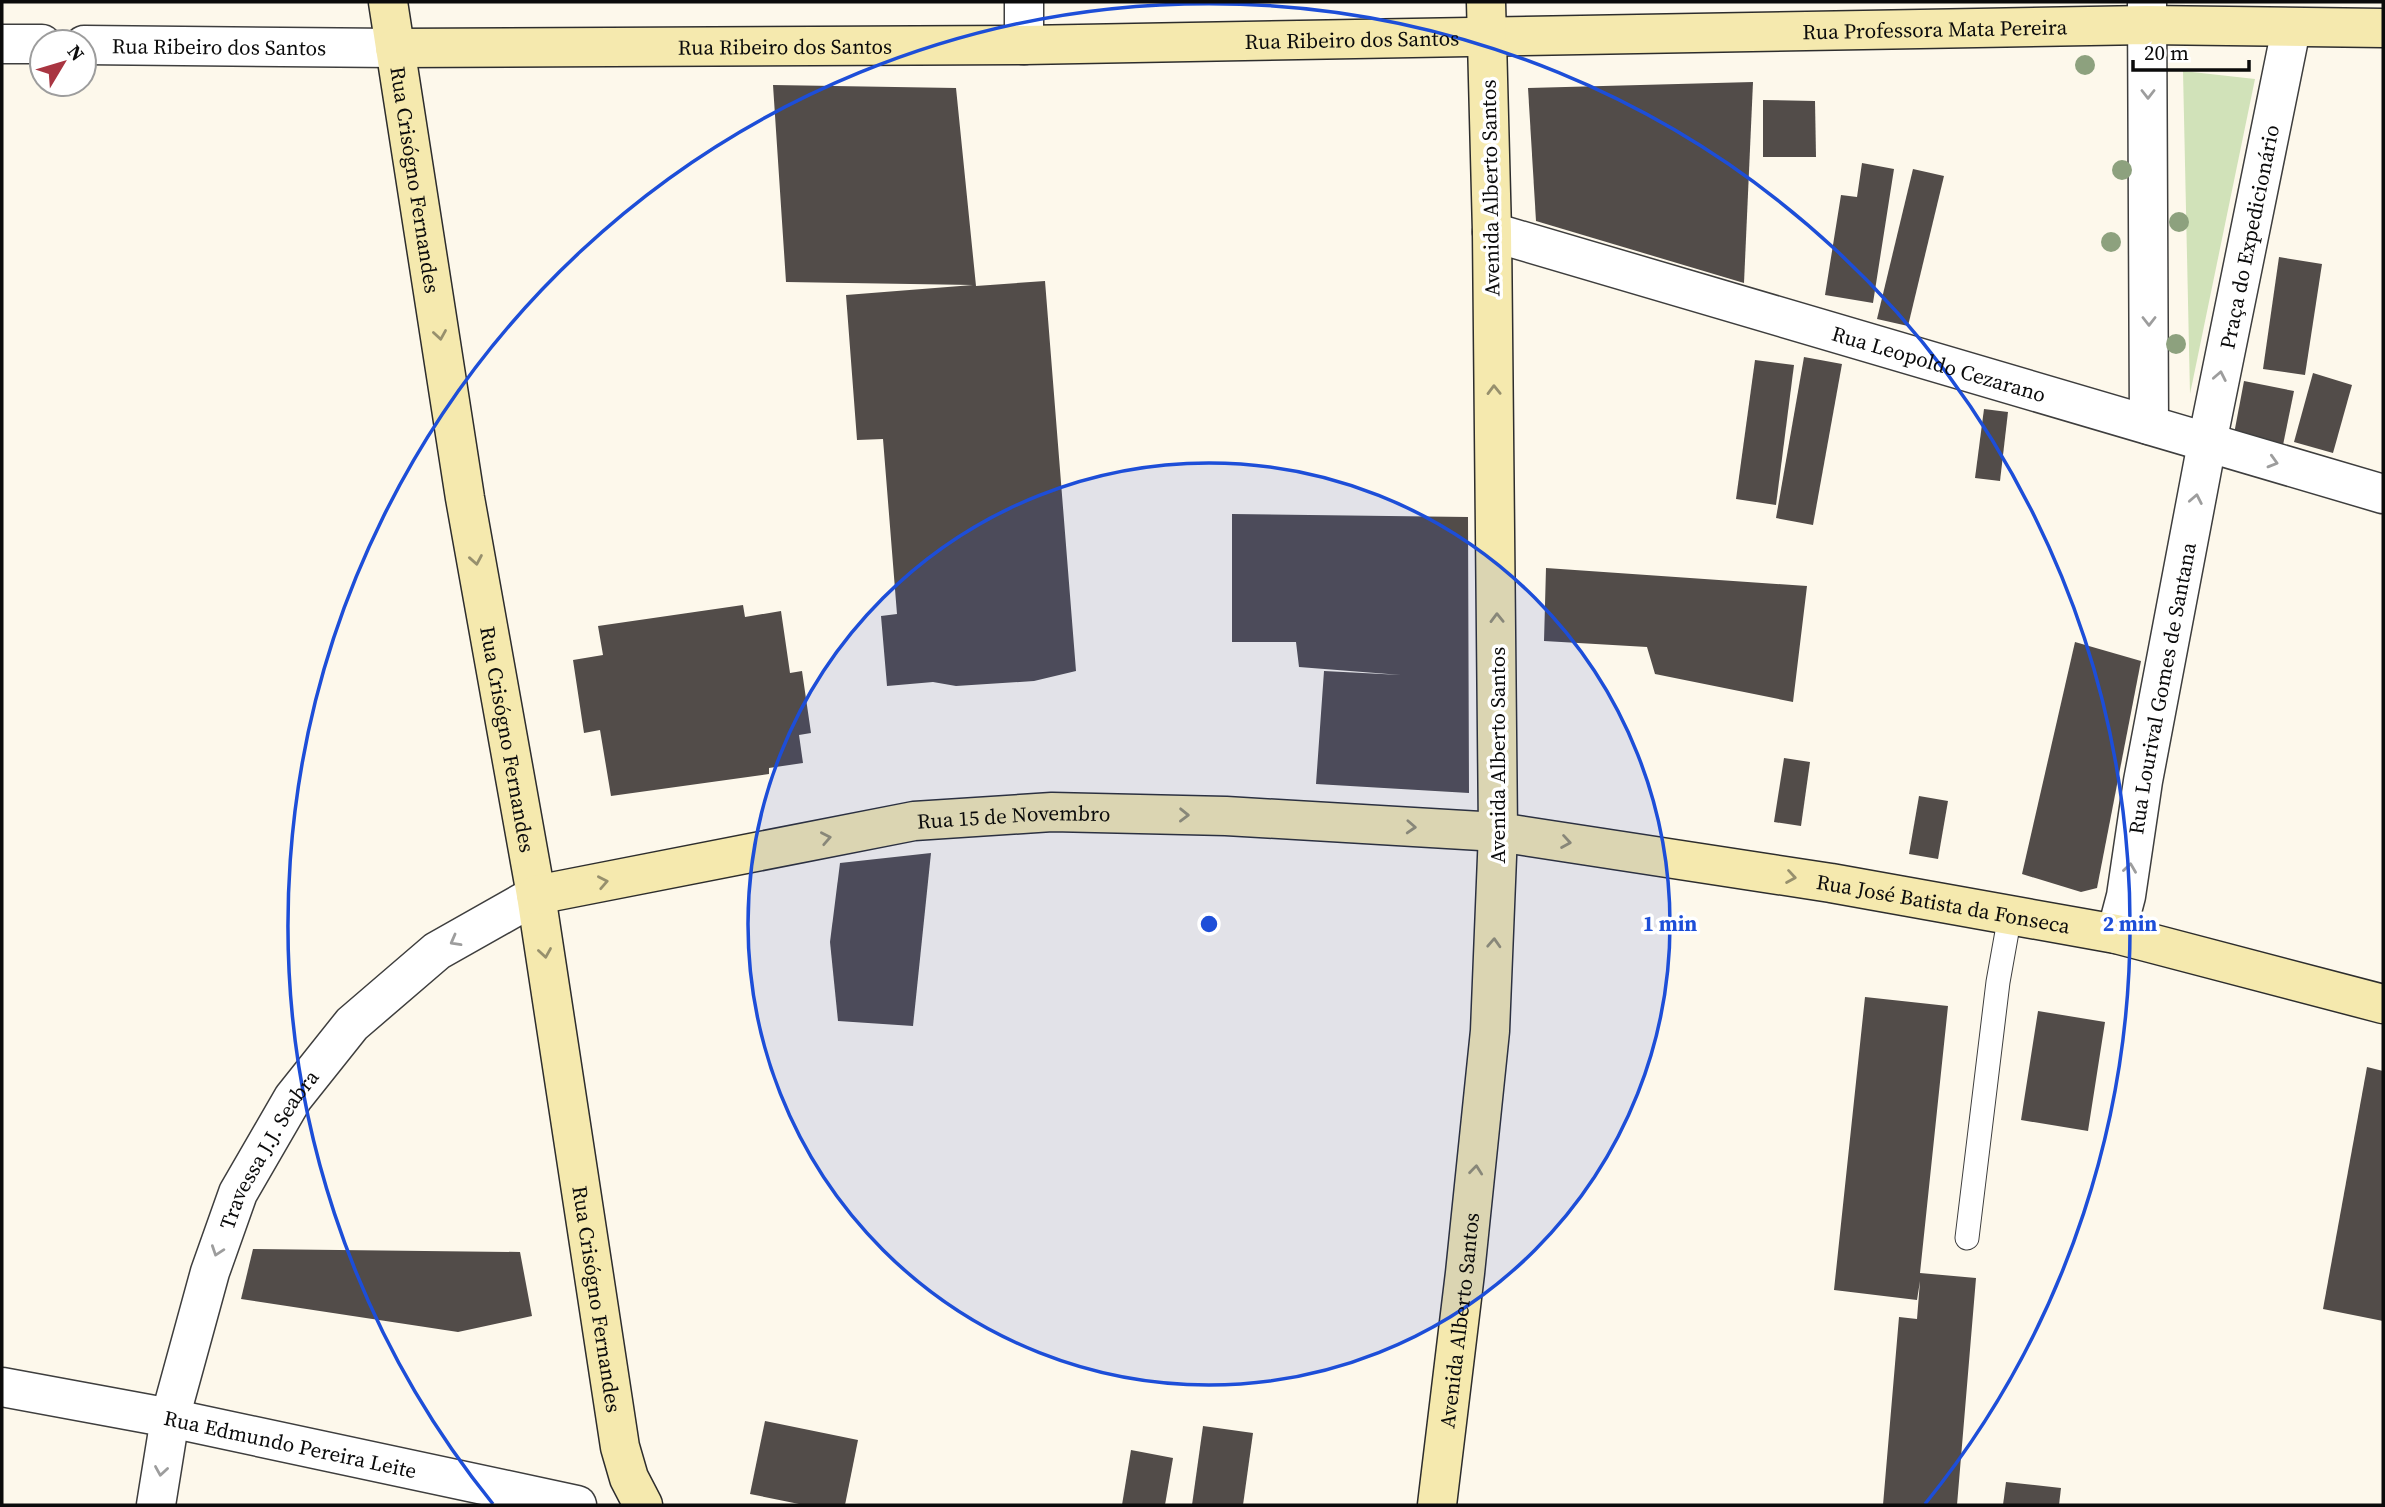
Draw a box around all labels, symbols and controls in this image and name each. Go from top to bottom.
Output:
street label: Rua Professora Mata Pereira [1802,12,2068,46]
street label: Rua Ribeiro dos Santos [1244,23,1459,56]
north arrow [28,28,98,98]
scale bar [2133,28,2248,72]
street label: Rua Ribeiro dos Santos [112,31,326,62]
street label: Rua Ribeiro dos Santos [678,31,892,61]
text: 20 m [2144,38,2189,67]
text: N [62,39,91,66]
street label: Rua Crisógno Fernandes [384,64,448,295]
street label: Avenida Alberto Santos [1474,79,1506,297]
one-way arrow [2140,89,2156,99]
street label: Praça do Expedicionário [2212,122,2286,351]
one-way arrow [2141,316,2157,327]
street label: Rua Leopoldo Cezarano [1829,318,2050,409]
one-way arrow [432,330,447,341]
one-way arrow [2212,370,2227,382]
one-way arrow [1486,384,1502,395]
one-way arrow [2266,454,2278,468]
one-way arrow [2188,493,2203,505]
street label: Rua Lourival Gomes de Santana [2121,540,2202,836]
one-way arrow [468,554,483,566]
one-way arrow [1489,612,1505,622]
street label: Rua Crisógno Fernandes [474,624,543,855]
street label: Avenida Alberto Santos [1483,647,1512,863]
street label: Rua 15 de Novembro [916,797,1111,835]
one-way arrow [1179,807,1190,822]
one-way arrow [1406,819,1417,834]
one-way arrow [820,831,832,846]
one-way arrow [1560,834,1572,849]
one-way arrow [2123,862,2138,873]
street label: Rua José Batista da Fonseca [1814,866,2073,940]
one-way arrow [1785,869,1797,884]
one-way arrow [597,875,609,890]
text: 1 min [1643,909,1697,938]
text: 2 min [2103,909,2157,938]
centre of rings [1197,912,1221,936]
one-way arrow [450,933,462,946]
one-way arrow [1486,937,1501,948]
one-way arrow [537,947,552,959]
street label: Travessa J.J. Seabra [212,1063,325,1233]
one-way arrow [1468,1164,1483,1176]
street label: Rua Crisógno Fernandes [566,1184,629,1415]
street label: Avenida Alberto Santos [1432,1211,1486,1430]
one-way arrow [211,1244,225,1256]
street label: Rua Edmundo Pereira Leite [161,1403,420,1485]
one-way arrow [154,1465,169,1477]

